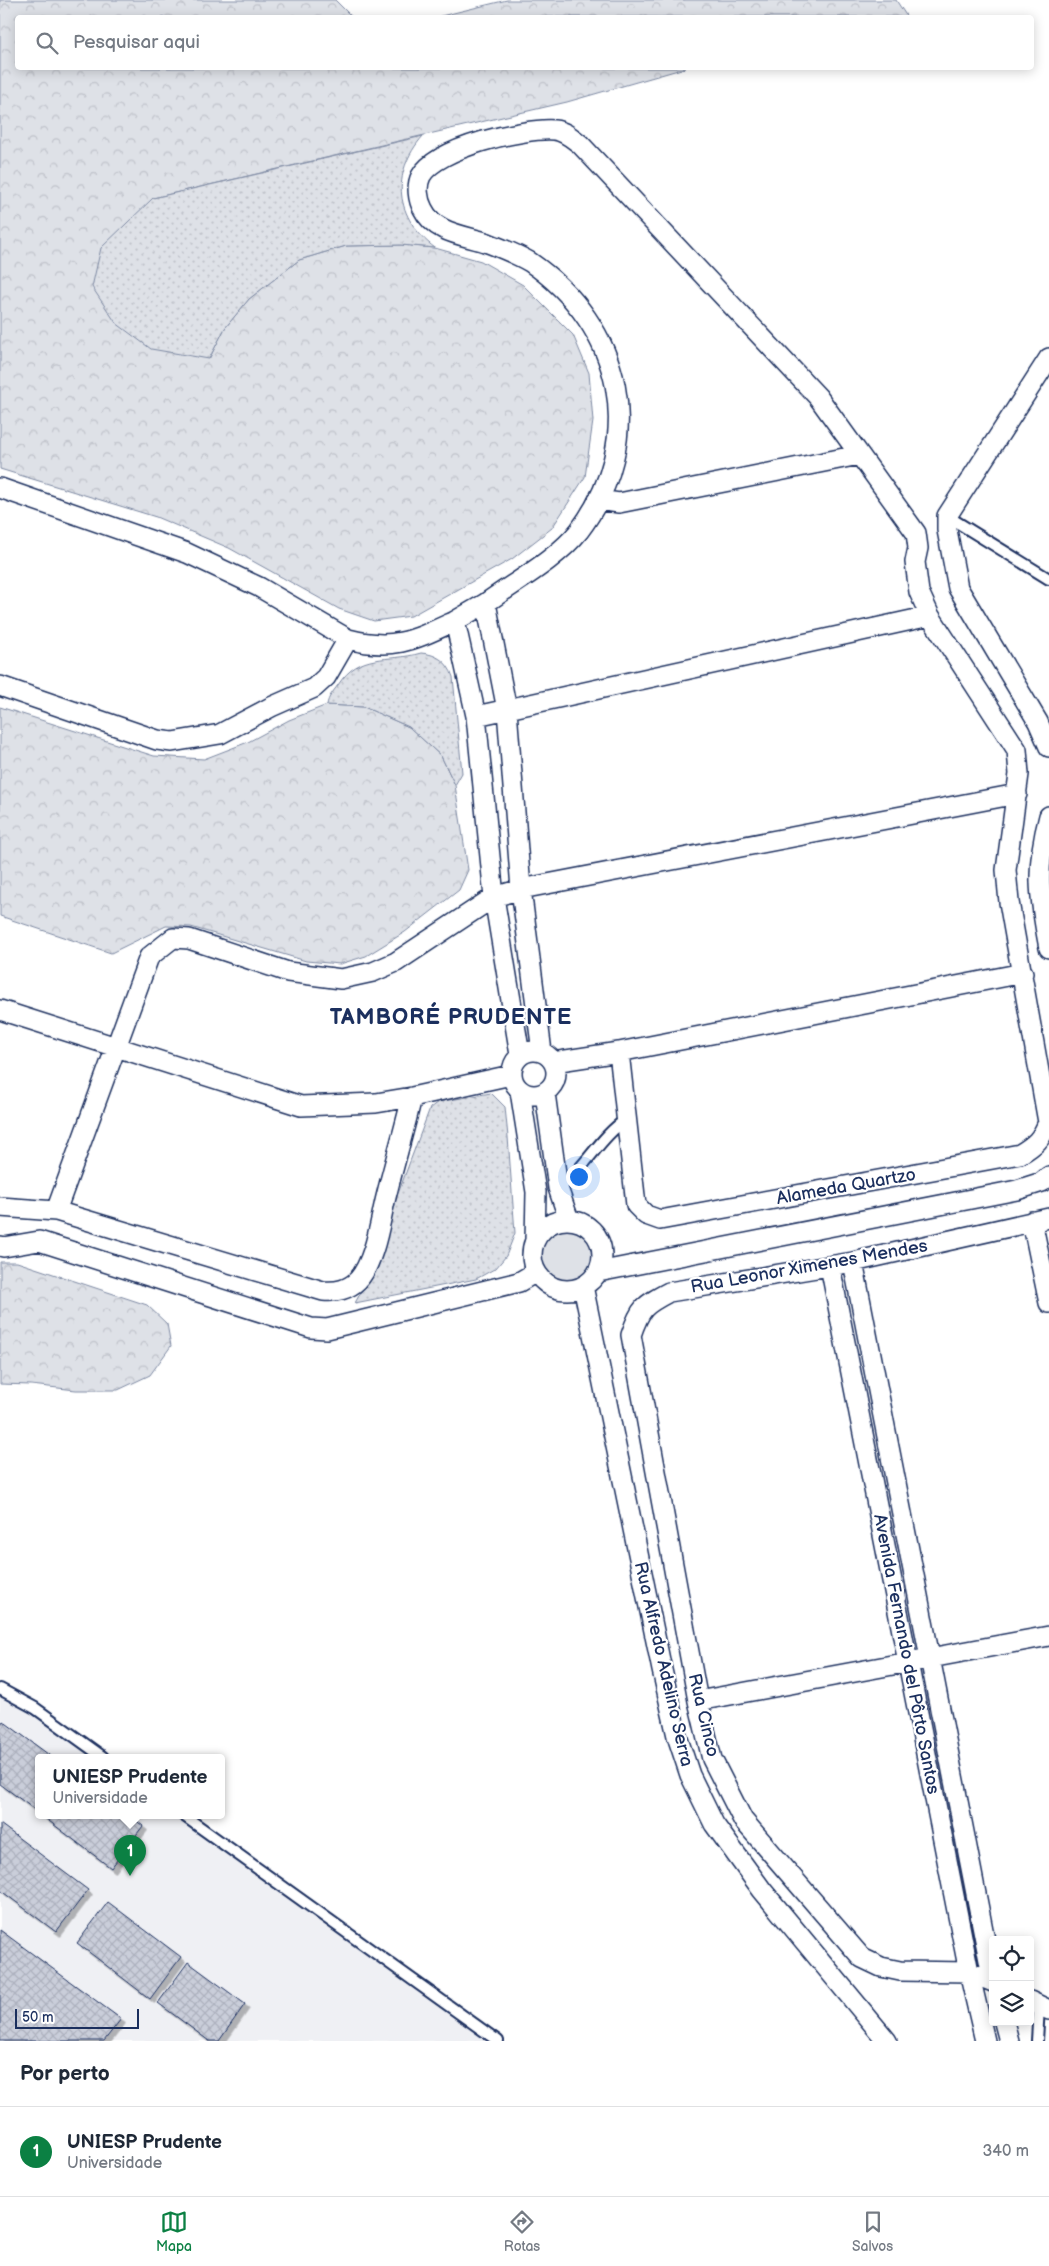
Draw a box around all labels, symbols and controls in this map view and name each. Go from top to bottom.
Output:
search box [15,15,1034,70]
icon: search [33,29,61,57]
text: Pesquisar aqui [73,31,200,54]
district label: TAMBORÉ PRUDENTE [330,1002,572,1031]
your location [566,1164,592,1190]
street label: Alameda Quartzo [775,1164,917,1209]
street label: Rua Leonor Ximenes Mendes [689,1235,929,1298]
street label: Avenida Fernando del Pôrto Santos [869,1512,944,1796]
street label: Rua Alfredo Adelino Serra [630,1560,697,1769]
street label: Rua Cinco [684,1671,723,1759]
popup [35,1754,225,1819]
text: UNIESP Prudente [53,1766,207,1789]
text: Universidade [53,1789,148,1808]
pin: 1 [114,1835,146,1876]
map controls [989,1936,1034,2026]
button: locate [989,1936,1034,1981]
button: layers [989,1981,1034,2026]
scale bar [15,2006,139,2029]
text: 50 m [22,2009,54,2026]
text: Por perto [20,2061,110,2086]
text: UNIESP Prudente [67,2131,222,2154]
text: 1 [33,2142,39,2161]
text: 340 m [982,2142,1029,2161]
text: Universidade [67,2154,162,2173]
tab: Mapa [156,2208,192,2255]
tab: Rotas [504,2208,540,2255]
tab: Salvos [852,2208,893,2255]

